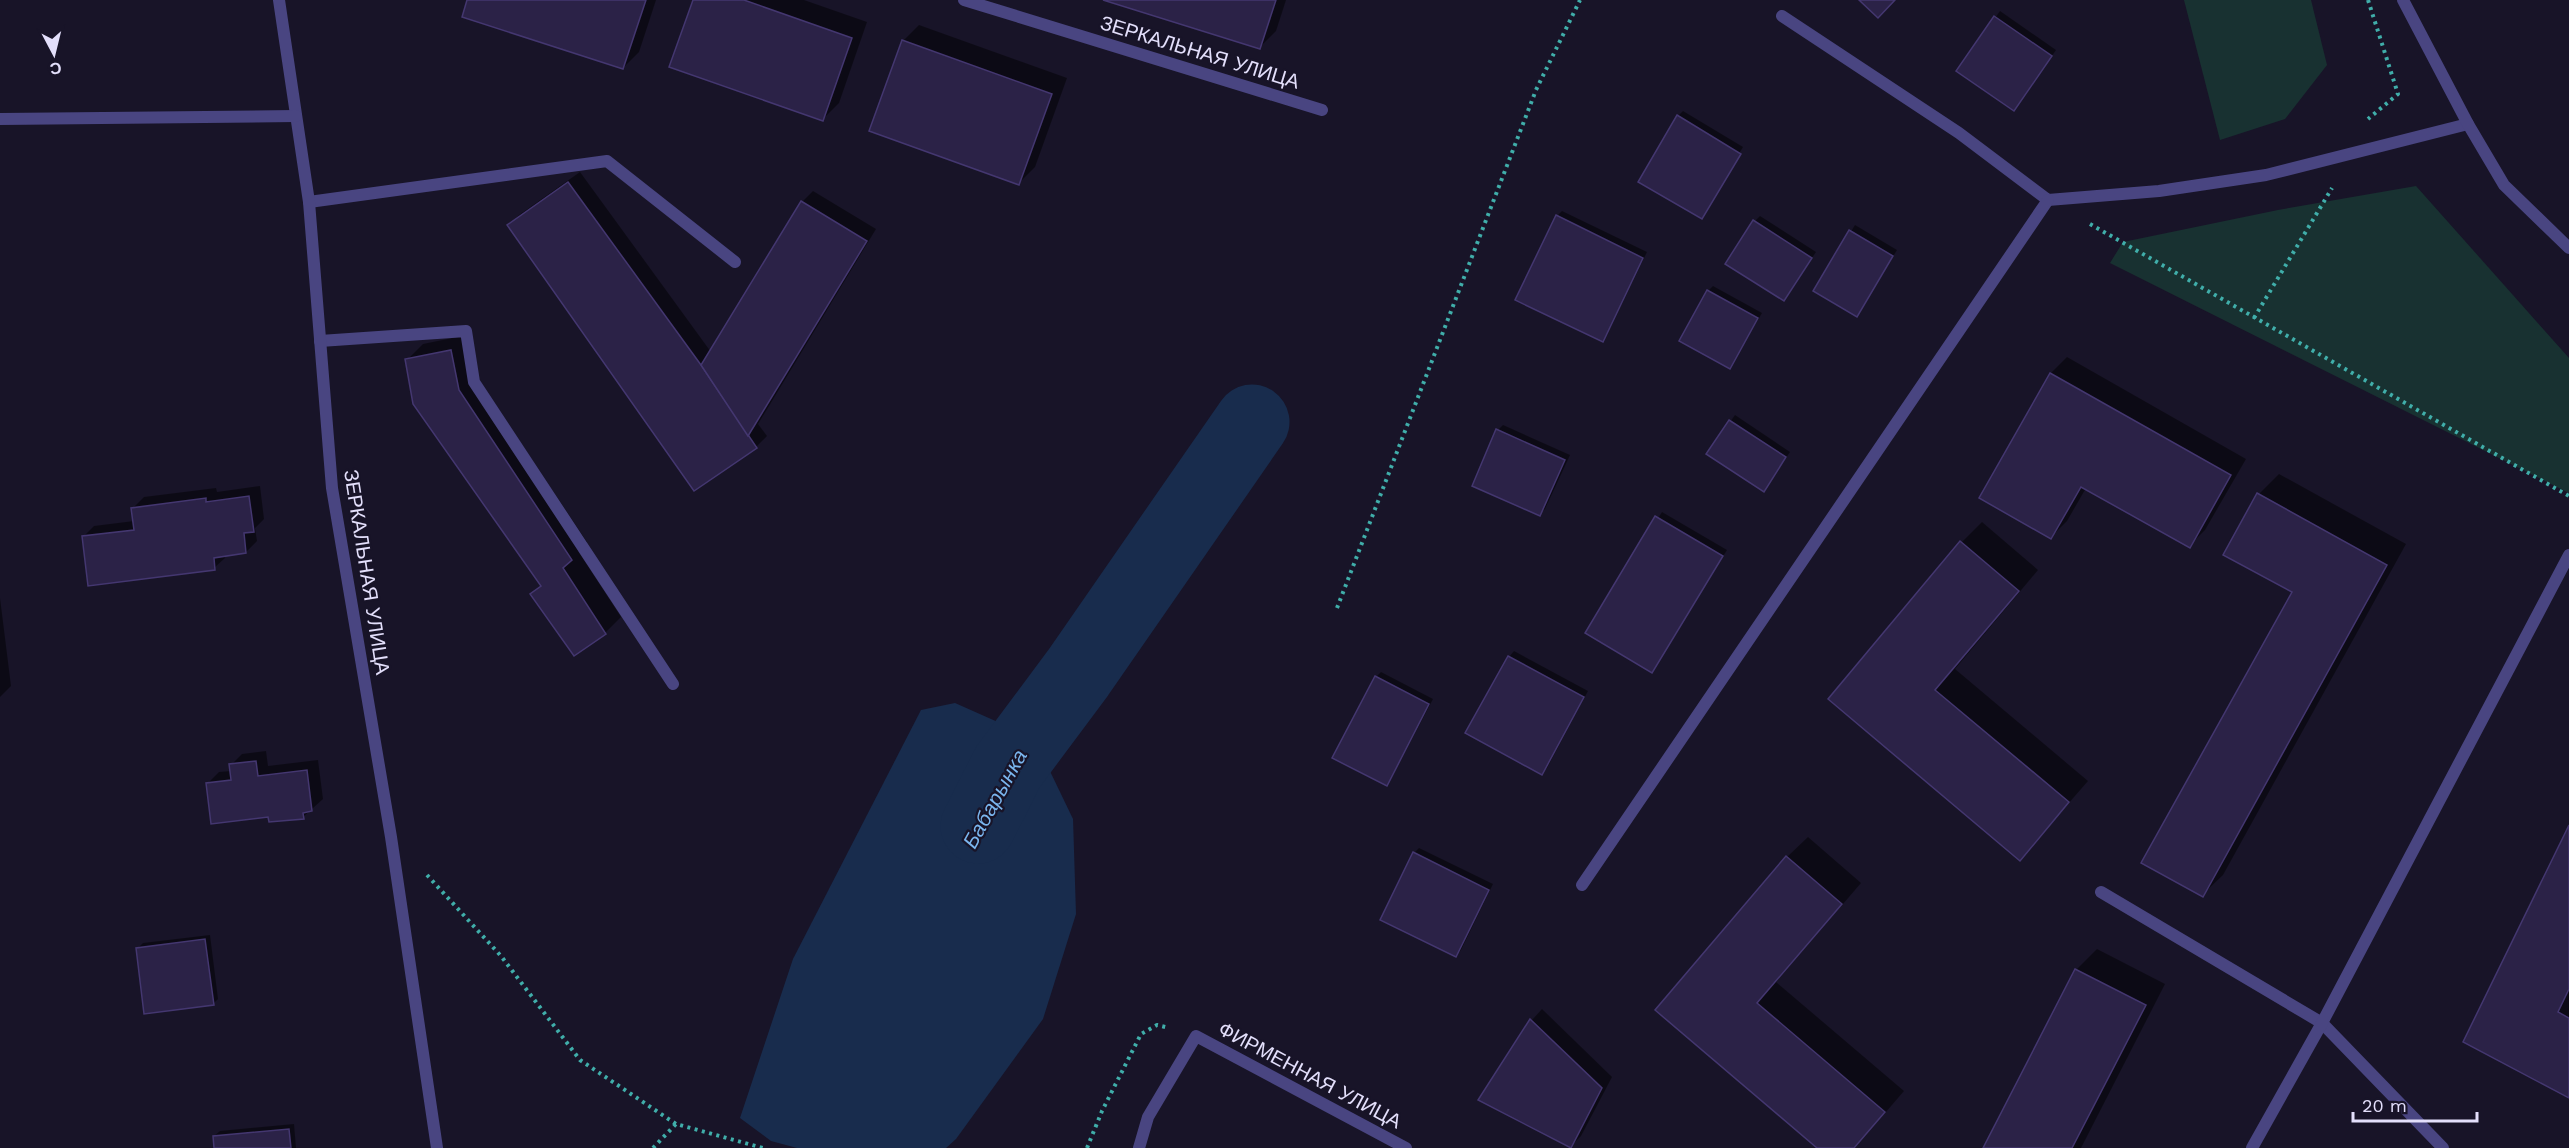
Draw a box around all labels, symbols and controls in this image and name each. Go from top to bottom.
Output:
street label: ЗЕРКАЛЬНАЯ УЛИЦА [1097,10,1303,94]
north arrow [24,24,84,84]
text: С [48,58,63,79]
street label: ЗЕРКАЛЬНАЯ УЛИЦА [339,468,395,677]
water label: Бабарынка [957,745,1032,853]
street label: ФИРМЕННАЯ УЛИЦА [1214,1017,1406,1134]
scale bar [2353,1085,2478,1123]
text: 20 m [2362,1095,2407,1116]

